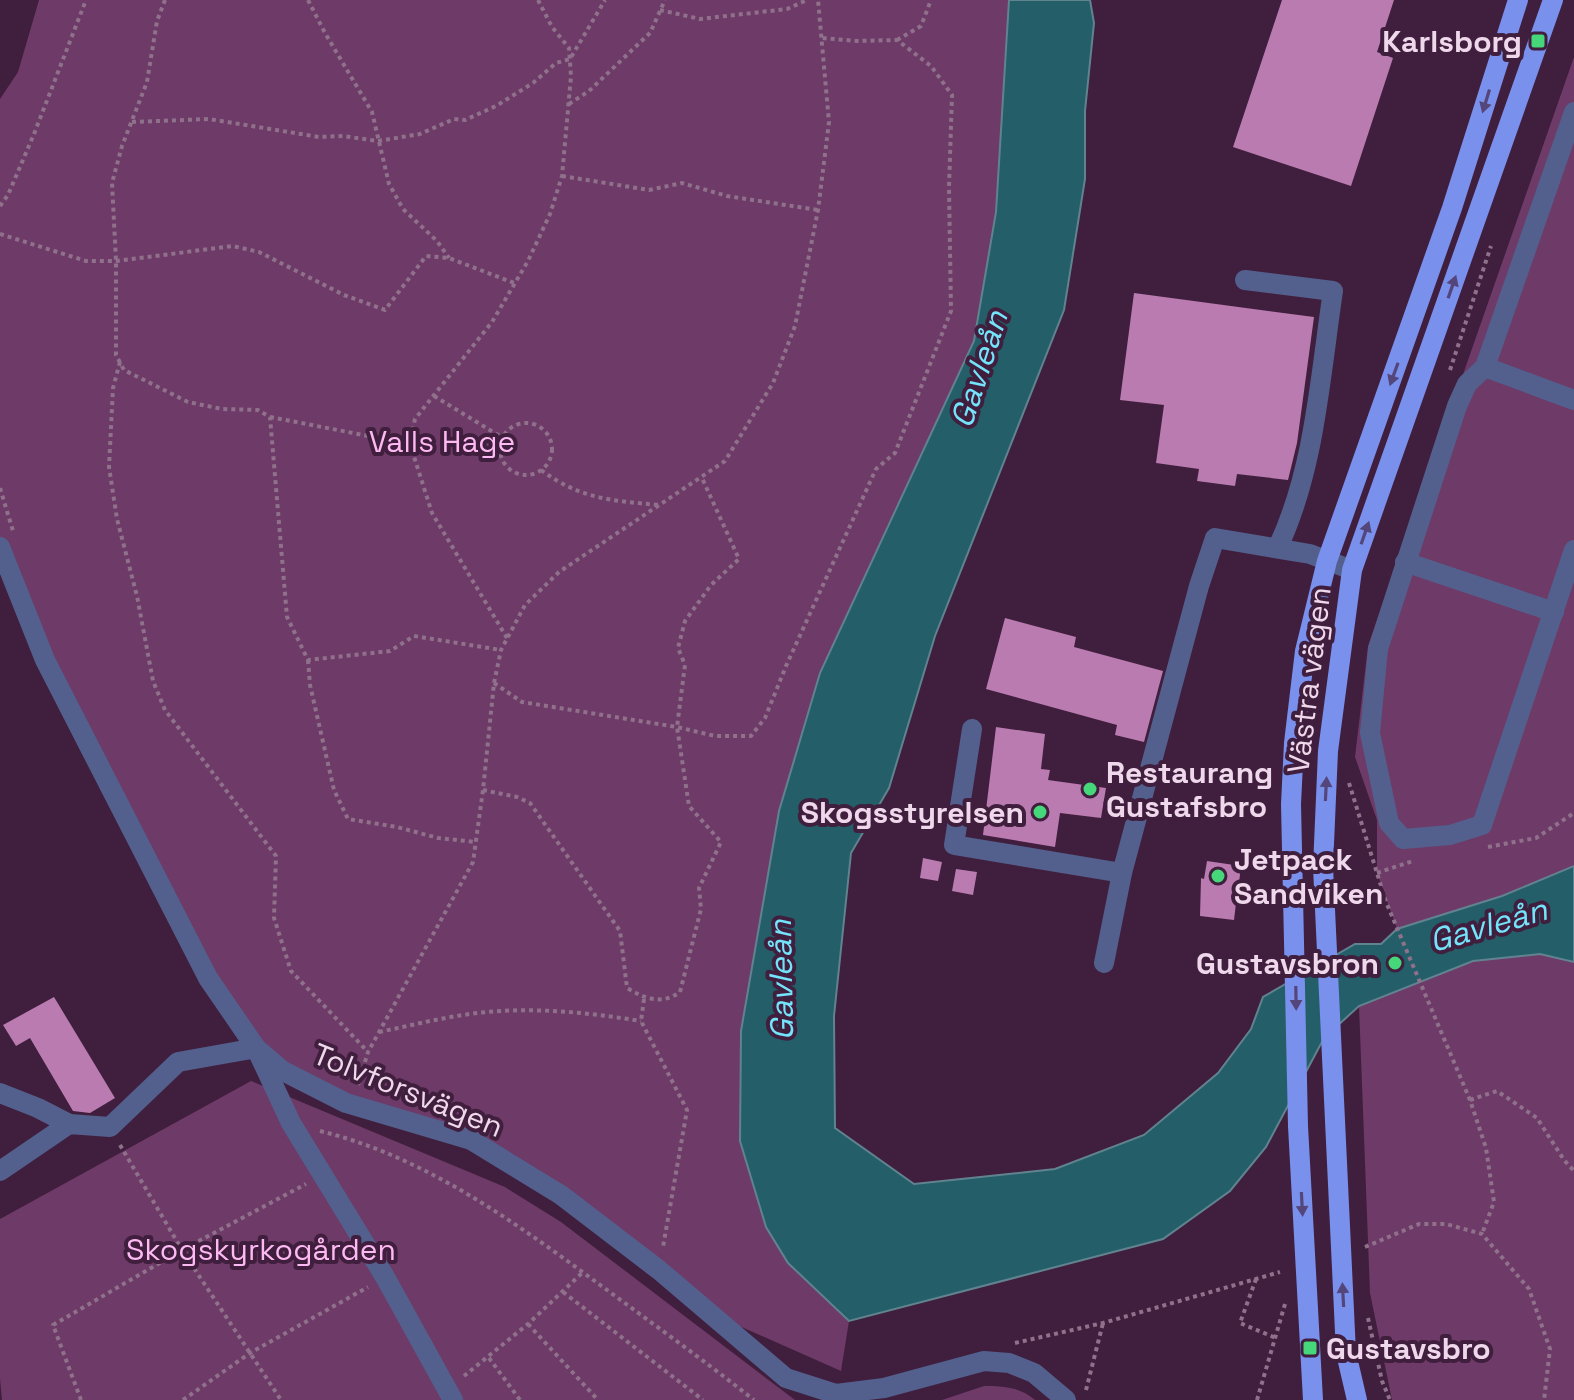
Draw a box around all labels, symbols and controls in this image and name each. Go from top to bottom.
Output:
place label: Karlsborg [1382,22,1522,61]
marker: Karlsborg [1529,32,1547,50]
one-way arrow [1479,90,1492,114]
one-way arrow [1446,275,1459,299]
water label: Gavleån [941,304,1017,433]
one-way arrow [1387,362,1399,386]
park label: Valls Hage [369,422,515,461]
one-way arrow [1360,520,1372,544]
street label: Västra vägen [1278,585,1340,775]
place label: Restaurang Gustafsbro [1106,753,1273,826]
one-way arrow [1320,776,1333,801]
marker: Restaurang Gustafsbro [1081,780,1099,798]
place label: Skogsstyrelsen [801,793,1024,832]
marker: Skogsstyrelsen [1031,803,1049,821]
place label: Jetpack Sandviken [1234,840,1383,913]
marker: Jetpack Sandviken [1209,867,1227,885]
water label: Gavleån [1424,889,1553,961]
water label: Gavleån [760,918,802,1041]
place label: Gustavsbron [1196,944,1379,983]
marker: Gustavsbron [1386,954,1404,972]
one-way arrow [1290,986,1303,1011]
street label: Tolvforsvägen [307,1034,509,1146]
one-way arrow [1296,1192,1309,1217]
park label: Skogskyrkogården [126,1230,396,1269]
one-way arrow [1336,1282,1349,1307]
place label: Gustavsbro [1326,1329,1491,1368]
marker: Gustavsbro [1301,1339,1319,1357]

